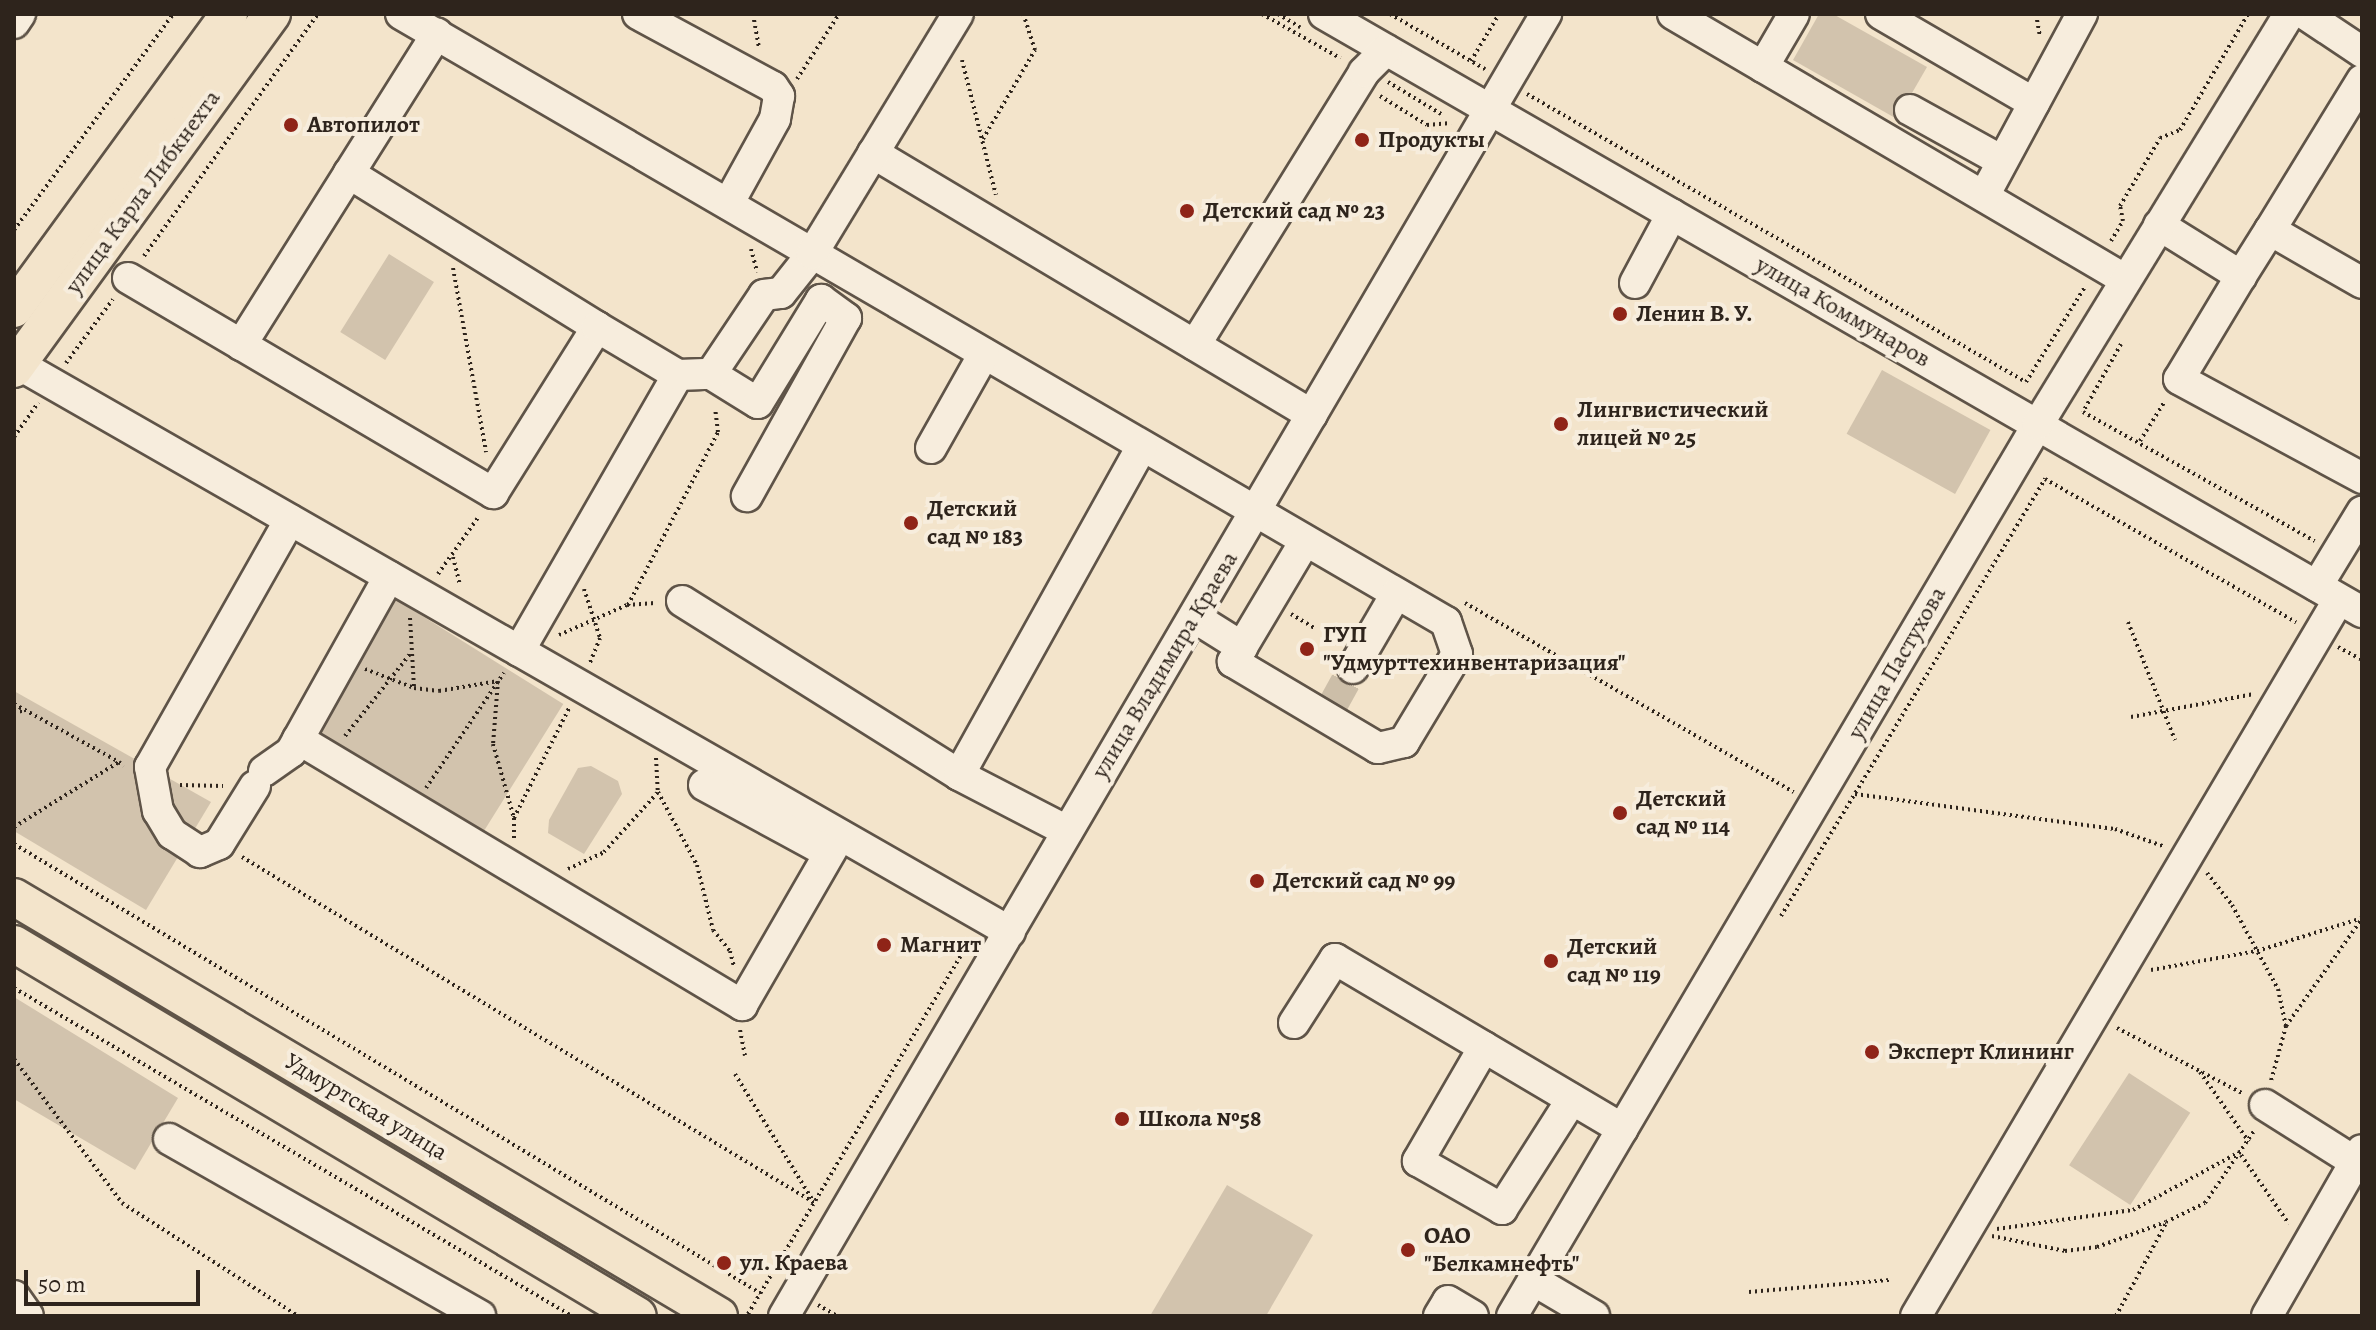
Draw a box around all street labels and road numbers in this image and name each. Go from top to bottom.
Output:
street label: улица Карла Либкнехта [59,84,227,300]
street label: улица Коммунаров [1751,250,1935,374]
street label: улица Владимира Краева [1086,546,1244,784]
street label: улица Пастухова [1842,582,1952,744]
street label: Удмуртская улица [279,1047,453,1167]

